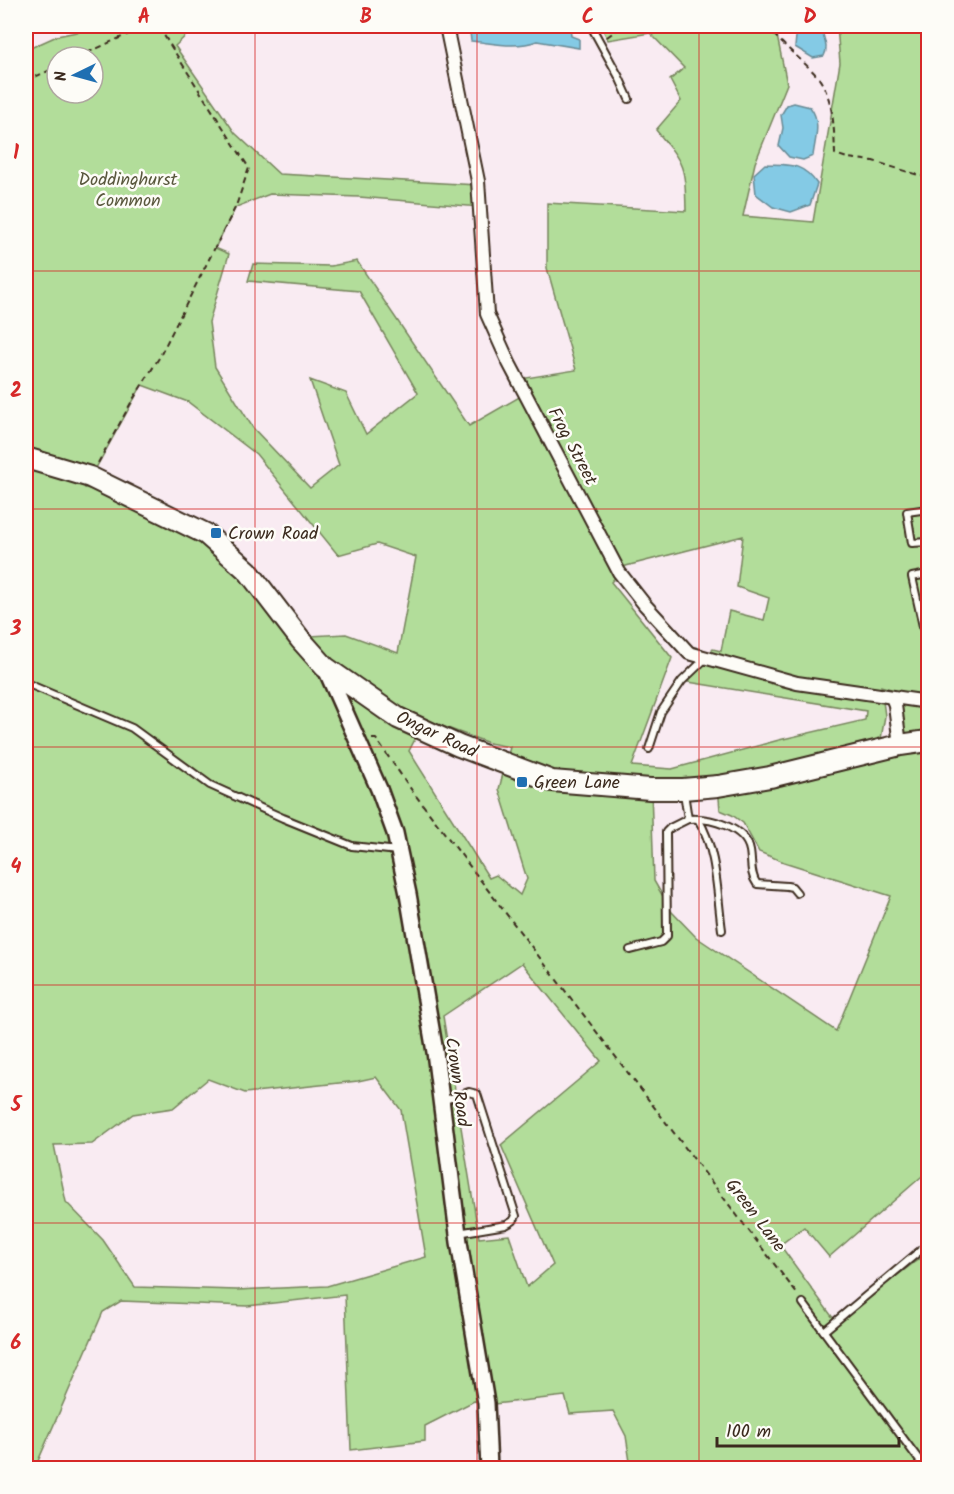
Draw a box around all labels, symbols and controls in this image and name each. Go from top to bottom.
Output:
text: A [138,2,150,34]
text: B [360,2,372,34]
text: C [582,2,594,34]
text: D [803,2,817,34]
north arrow [45,45,105,105]
text: N [49,70,74,82]
text: 1 [13,138,19,170]
park label: Doddinghurst Common [78,166,179,216]
text: 2 [10,376,22,408]
street label: Frog Street [539,402,605,492]
place label: Crown Road [228,520,319,549]
marker: Crown Road [209,526,223,540]
text: 3 [10,614,22,646]
street label: Ongar Road [391,704,483,767]
place label: Green Lane [534,769,620,798]
marker: Green Lane [515,775,529,789]
text: 4 [11,852,22,884]
street label: Crown Road [436,1036,477,1130]
text: 5 [10,1090,23,1122]
street label: Green Lane [717,1173,792,1259]
text: 6 [11,1328,22,1360]
scale bar [717,1410,898,1448]
text: 100 m [726,1418,771,1447]

